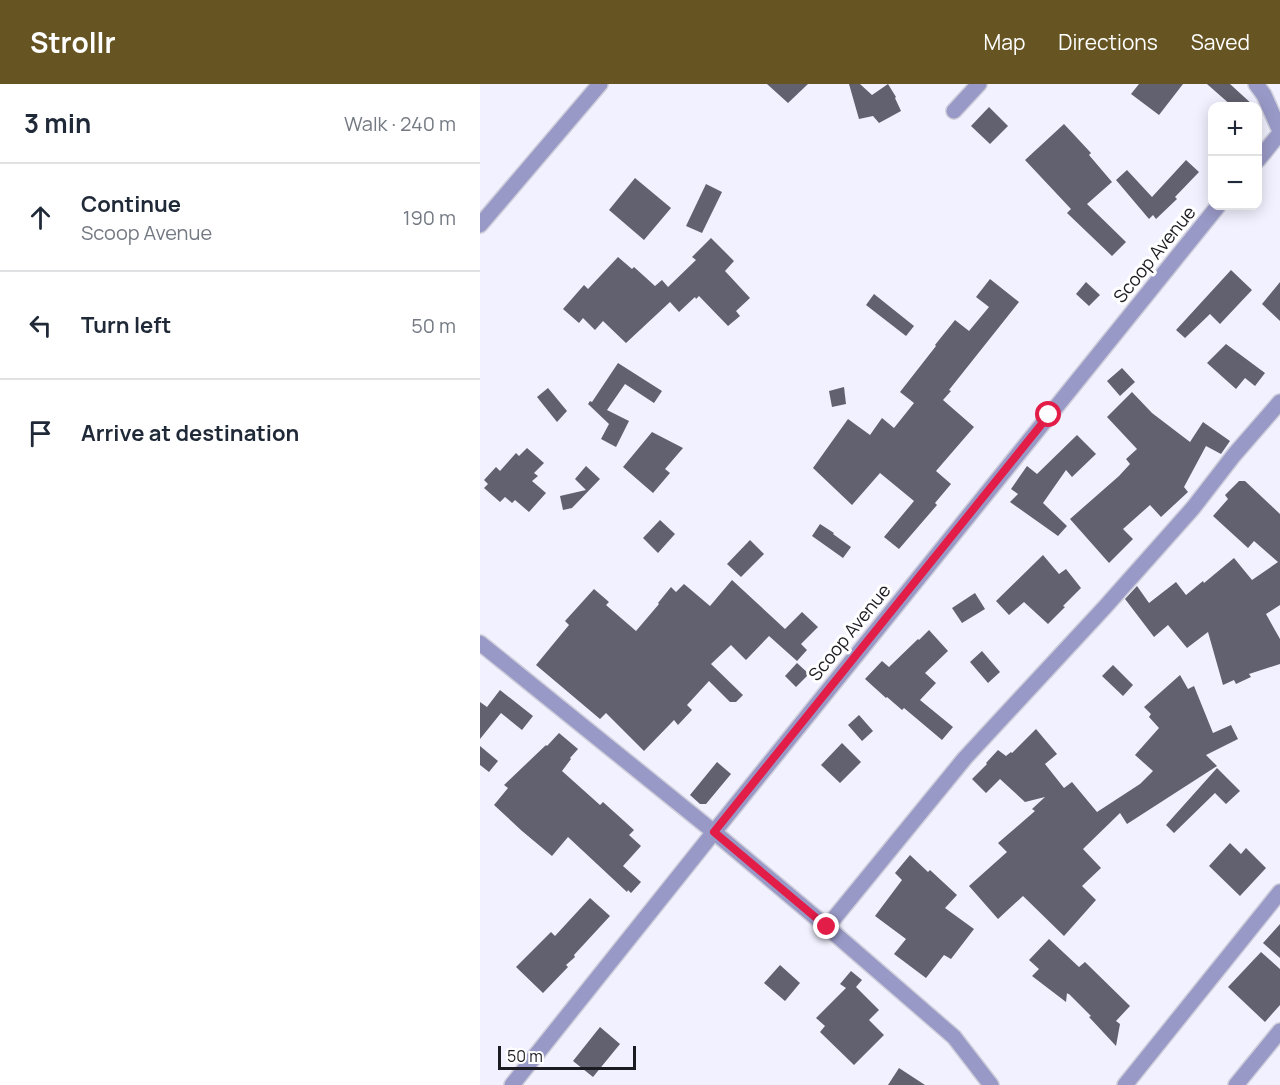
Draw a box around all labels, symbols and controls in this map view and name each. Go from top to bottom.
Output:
text: Strollr [30,23,116,61]
text: Map [984,28,1025,56]
text: Directions [1058,28,1158,56]
text: Saved [1191,28,1250,56]
map controls [1208,102,1262,210]
button: + [1208,102,1262,156]
text: 3 min [24,105,91,141]
text: Walk · 240 m [344,110,456,137]
button: − [1208,156,1262,210]
text: Continue [81,189,181,219]
icon: ahead [24,201,57,234]
street label: Scoop Avenue [1108,201,1200,307]
text: 190 m [403,204,456,231]
text: Scoop Avenue [81,219,212,246]
icon: left [24,309,57,342]
text: Turn left [81,310,171,340]
text: 50 m [411,312,456,339]
route start [1035,401,1061,427]
icon: arrive [24,417,57,450]
text: Arrive at destination [81,418,299,448]
street label: Scoop Avenue [803,579,895,685]
route end [813,913,839,939]
scale bar [498,1043,636,1070]
text: 50 m [507,1045,543,1067]

